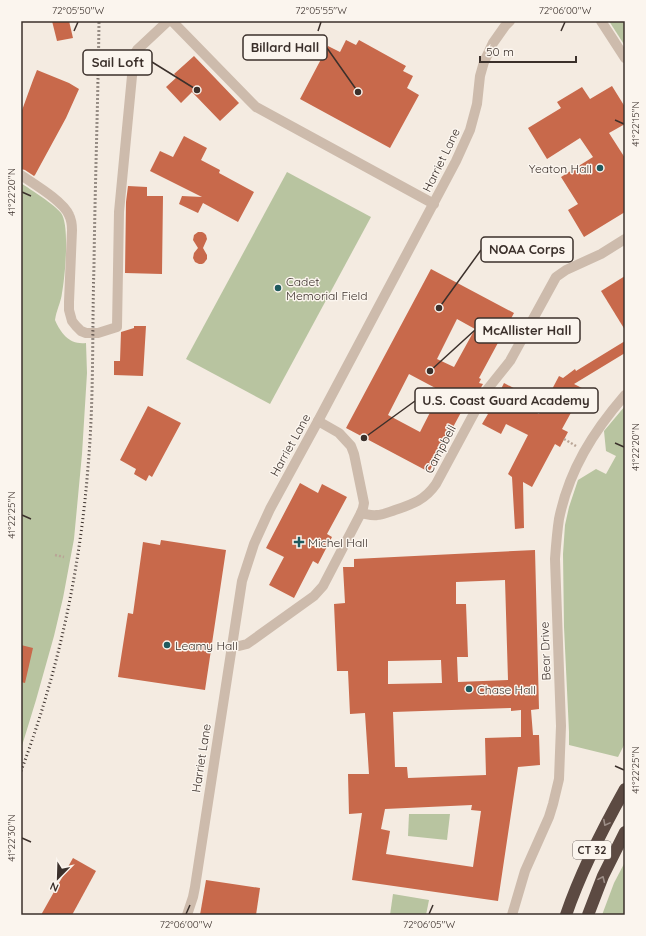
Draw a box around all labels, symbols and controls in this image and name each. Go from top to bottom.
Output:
text: 72°05'50"W [52,4,104,17]
text: 72°05'55"W [295,4,347,17]
text: 72°06'00"W [539,4,592,17]
callout: Billard Hall [243,35,327,60]
scale bar [480,38,576,64]
text: Billard Hall [251,39,319,55]
text: 50 m [486,44,514,59]
callout: Sail Loft [83,50,152,75]
text: Sail Loft [92,54,144,70]
text: 41°22'15"N [629,101,642,147]
street label: Harriet Lane [419,125,463,194]
place label: Yeaton Hall [529,161,592,176]
marker: Yeaton Hall [595,163,605,173]
text: 41°22'20"N [5,168,18,216]
callout: NOAA Corps [481,237,573,262]
text: NOAA Corps [489,241,565,257]
place label: Cadet Memorial Field [286,274,367,303]
marker: Cadet Memorial Field [273,283,283,293]
callout: McAllister Hall [475,318,580,343]
text: McAllister Hall [483,322,571,338]
callout: U.S. Coast Guard Academy [415,388,598,413]
text: U.S. Coast Guard Academy [422,392,590,408]
street label: Harriet Lane [267,411,313,479]
street label: Campbell [421,422,459,476]
text: 41°22'20"N [629,423,642,471]
text: 41°22'25"N [5,491,18,539]
place label: Michel Hall [308,535,368,550]
marker: Michel Hall [293,536,305,548]
street label: Bear Drive [536,621,554,681]
place label: Leamy Hall [175,638,238,653]
marker: Leamy Hall [162,640,172,650]
place label: Chase Hall [477,682,536,697]
marker: Chase Hall [464,684,474,694]
street label: Harriet Lane [188,722,214,793]
text: 41°22'25"N [629,746,642,794]
text: 41°22'30"N [5,814,18,862]
one-way arrow [604,819,611,826]
road number: CT 32 [573,841,611,859]
north arrow [38,858,78,898]
one-way arrow [597,875,605,883]
text: N [48,879,61,895]
text: 72°06'00"W [160,918,213,931]
text: 72°06'05"W [403,918,455,931]

